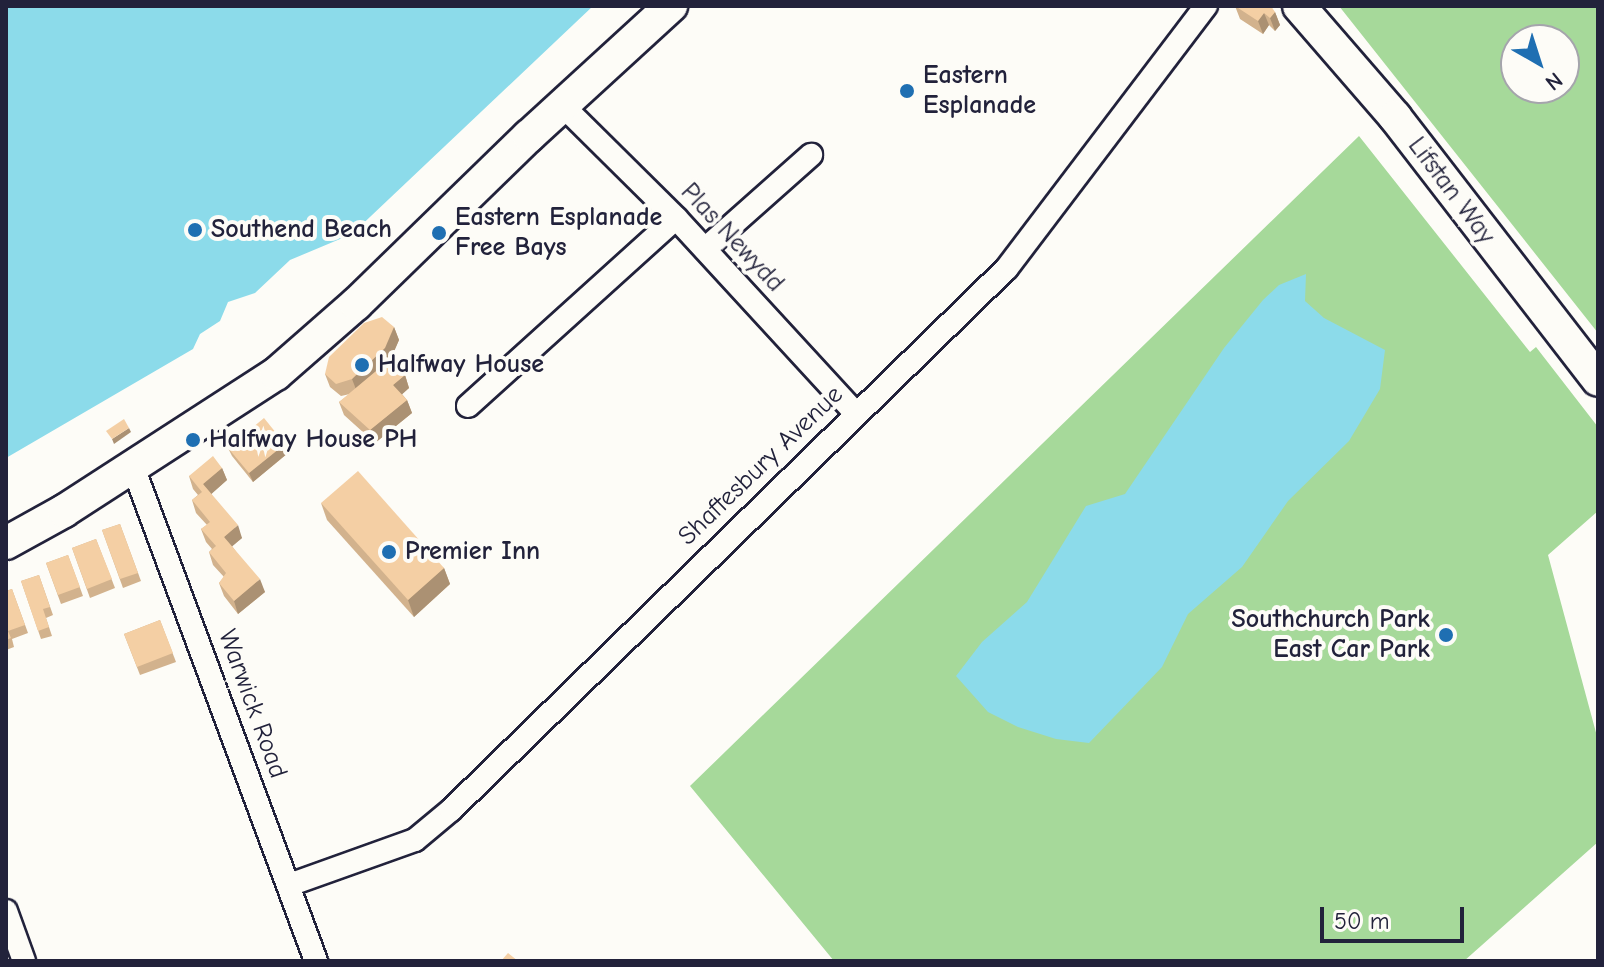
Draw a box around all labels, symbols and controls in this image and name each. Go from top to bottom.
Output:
north arrow [1500,24,1580,104]
place label: Eastern Esplanade [923,60,1036,122]
text: N [1540,66,1568,96]
marker: Eastern Esplanade [898,82,916,100]
street label: Lifstan Way [1401,131,1501,251]
street label: Plas Newydd [674,177,790,299]
place label: Eastern Esplanade Free Bays [455,202,662,264]
place label: Southend Beach [211,214,392,246]
marker: Southend Beach [186,221,204,239]
marker: Eastern Esplanade Free Bays [430,224,448,242]
place label: Halfway House [378,349,544,381]
marker: Halfway House [353,356,371,374]
street label: Shaftesbury Avenue [672,380,850,552]
place label: Halfway House PH [209,424,417,456]
marker: Halfway House PH [184,431,202,449]
place label: Premier Inn [405,536,540,568]
marker: Premier Inn [380,543,398,561]
place label: Southchurch Park East Car Park [1232,604,1430,666]
street label: Warwick Road [211,625,293,783]
marker: Southchurch Park East Car Park [1437,626,1455,644]
scale bar [1324,891,1468,941]
text: 50 m [1334,907,1390,935]

